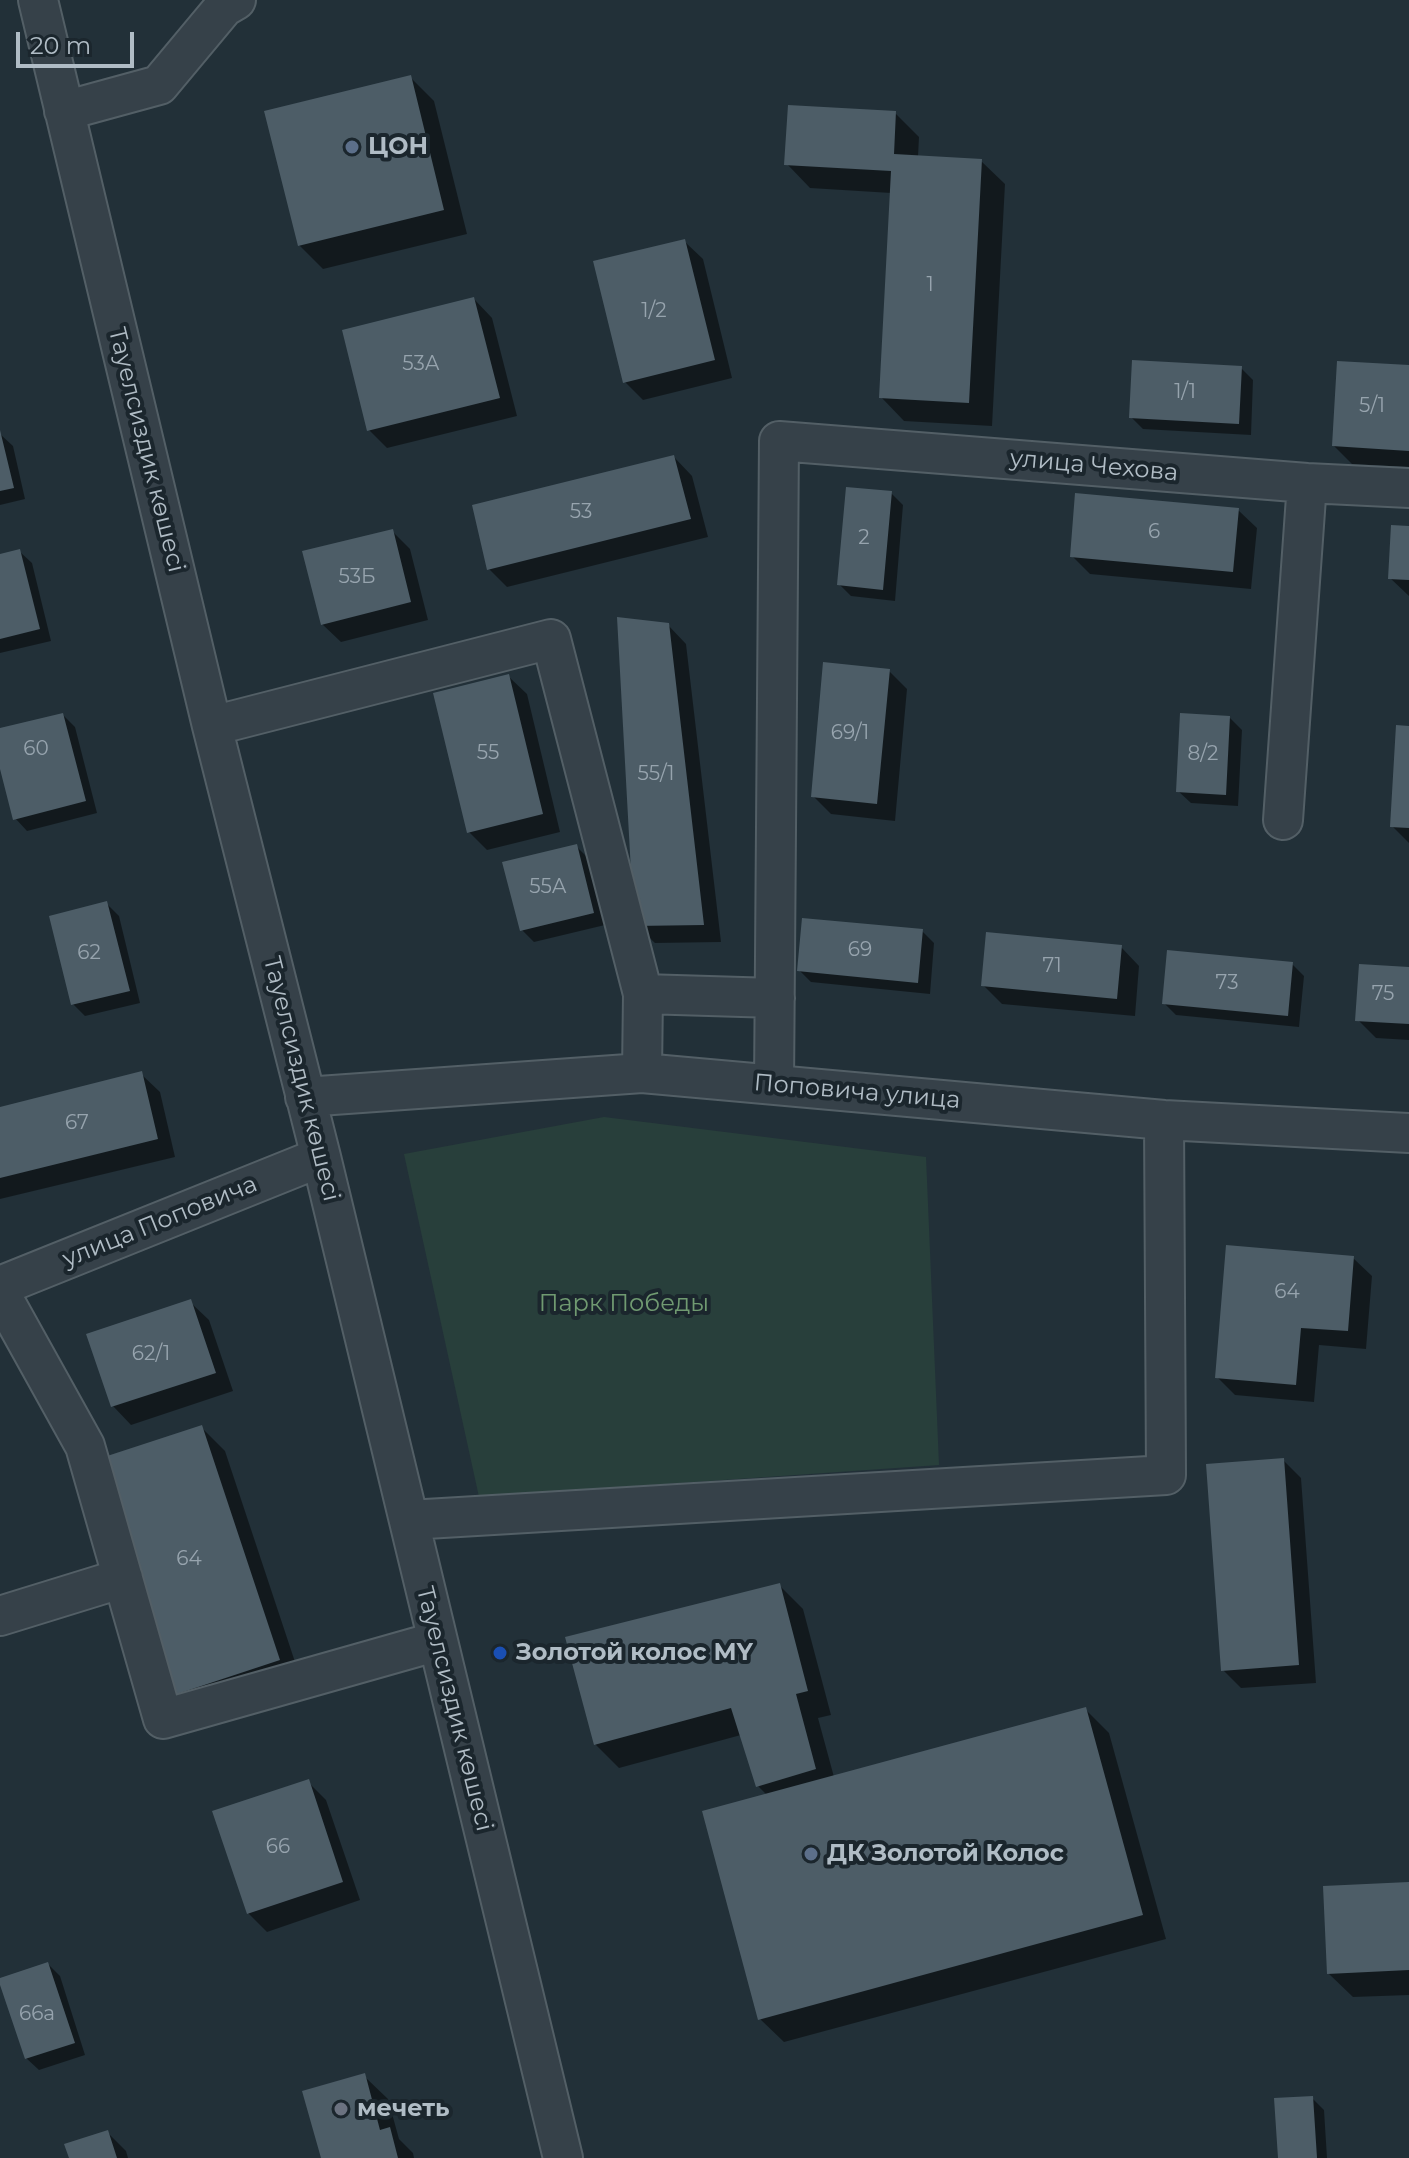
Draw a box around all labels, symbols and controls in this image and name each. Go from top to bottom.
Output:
scale bar [20,16,138,66]
text: 20 m [30,31,91,60]
place label: ЦОН [368,133,428,161]
marker: ЦОН [343,138,361,156]
house number: 1 [926,273,934,297]
house number: 1/2 [641,299,667,323]
street label: Тауелсиздик көшесі [102,325,190,575]
house number: 53А [402,352,440,376]
house number: 1/1 [1174,380,1196,404]
house number: 5/1 [1359,394,1385,418]
street label: улица Чехова [1009,444,1179,488]
house number: 53 [570,500,592,524]
house number: 6 [1148,520,1160,544]
house number: 2 [858,526,870,550]
house number: 53Б [338,565,376,589]
house number: 69/1 [831,721,869,745]
house number: 60 [23,737,49,761]
house number: 55 [477,741,499,765]
house number: 8/2 [1188,742,1218,766]
house number: 55/1 [637,762,675,786]
house number: 55А [529,875,567,899]
house number: 69 [848,938,872,962]
house number: 62 [77,941,101,965]
street label: Тауелсиздик көшесі [257,954,345,1204]
house number: 71 [1042,954,1062,978]
house number: 73 [1216,971,1238,995]
house number: 75 [1372,982,1394,1006]
street label: Поповича улица [753,1069,961,1115]
house number: 67 [65,1111,89,1135]
street label: улица Поповича [59,1170,261,1274]
house number: 64 [1274,1280,1300,1304]
park label: Парк Победы [539,1290,709,1318]
house number: 62/1 [132,1342,170,1366]
house number: 64 [176,1547,202,1571]
street label: Тауелсиздик көшесі [410,1584,498,1834]
place label: Золотой колос МҮ [516,1639,753,1667]
marker: Золотой колос МҮ [491,1644,509,1662]
house number: 66 [266,1835,290,1859]
place label: ДК Золотой Колос [827,1840,1064,1868]
marker: ДК Золотой Колос [802,1845,820,1863]
house number: 66а [19,2002,55,2026]
place label: мечеть [357,2095,450,2123]
marker: мечеть [332,2100,350,2118]

